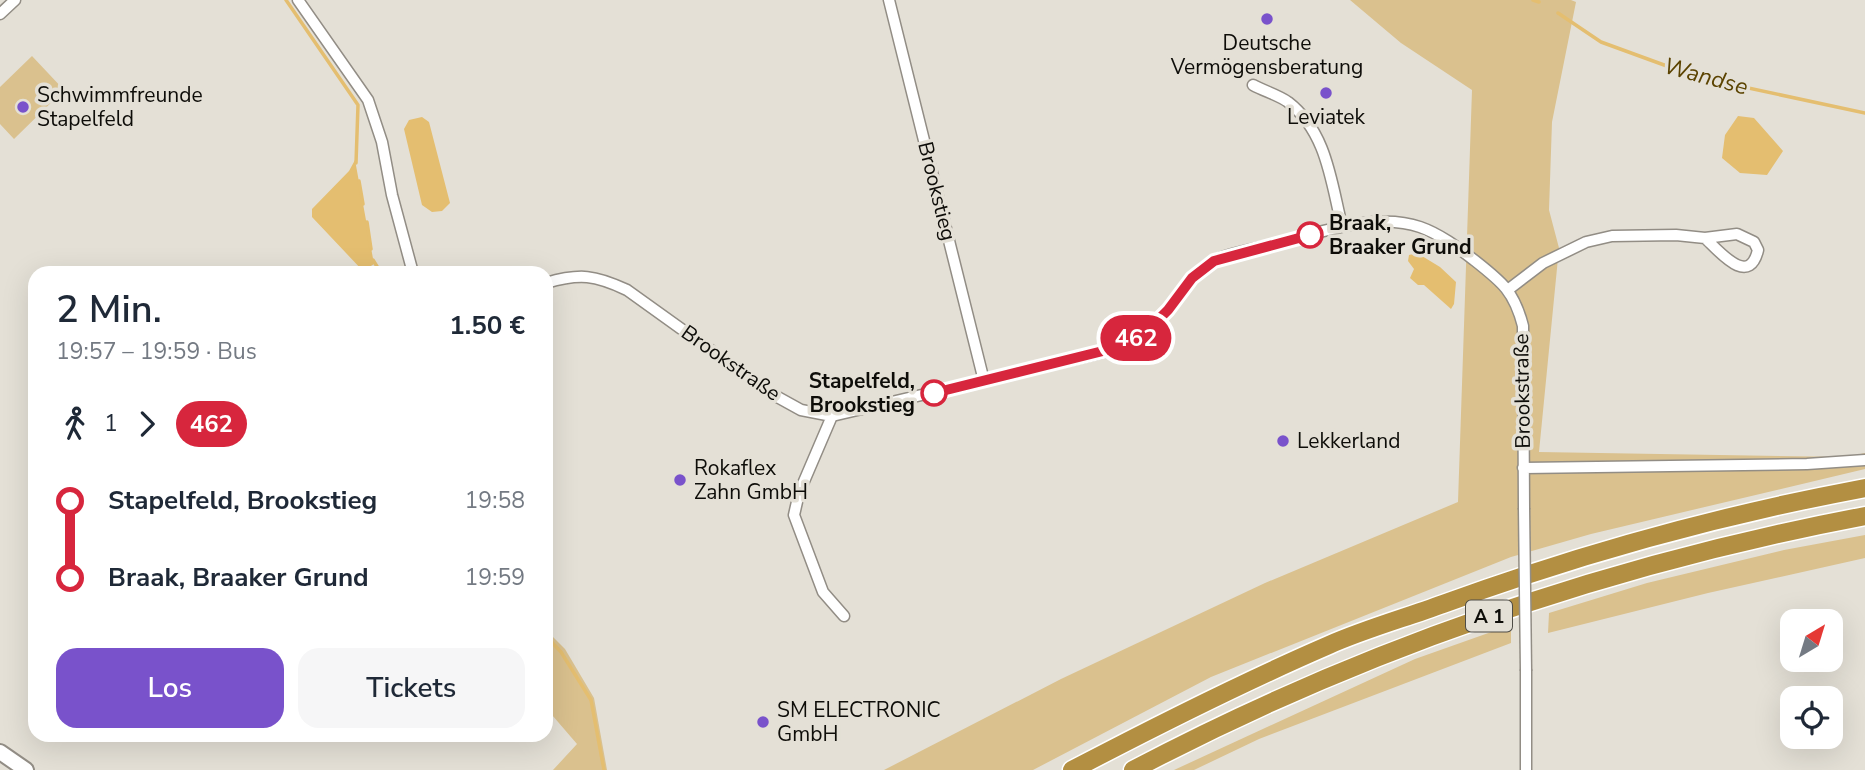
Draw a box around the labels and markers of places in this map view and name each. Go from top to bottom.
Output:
marker: Deutsche Vermögensberatung [1259,11,1275,27]
place label: Deutsche Vermögensberatung [1170,29,1363,81]
place label: Schwimmfreunde Stapelfeld [37,81,203,133]
marker: Leviatek [1318,85,1334,101]
marker: Schwimmfreunde Stapelfeld [15,99,31,115]
place label: Leviatek [1287,103,1366,131]
place label: Braak, Braaker Grund [1329,209,1472,261]
marker: Braak, Braaker Grund [1297,222,1323,248]
place label: Stapelfeld, Brookstieg [809,367,915,419]
marker: Stapelfeld, Brookstieg [921,380,947,406]
place label: Lekkerland [1297,427,1400,455]
marker: Lekkerland [1275,433,1291,449]
place label: Rokaflex Zahn GmbH [694,454,808,506]
marker: Rokaflex Zahn GmbH [672,472,688,488]
place label: SM ELECTRONIC GmbH [777,696,941,748]
marker: SM ELECTRONIC GmbH [755,714,771,730]

